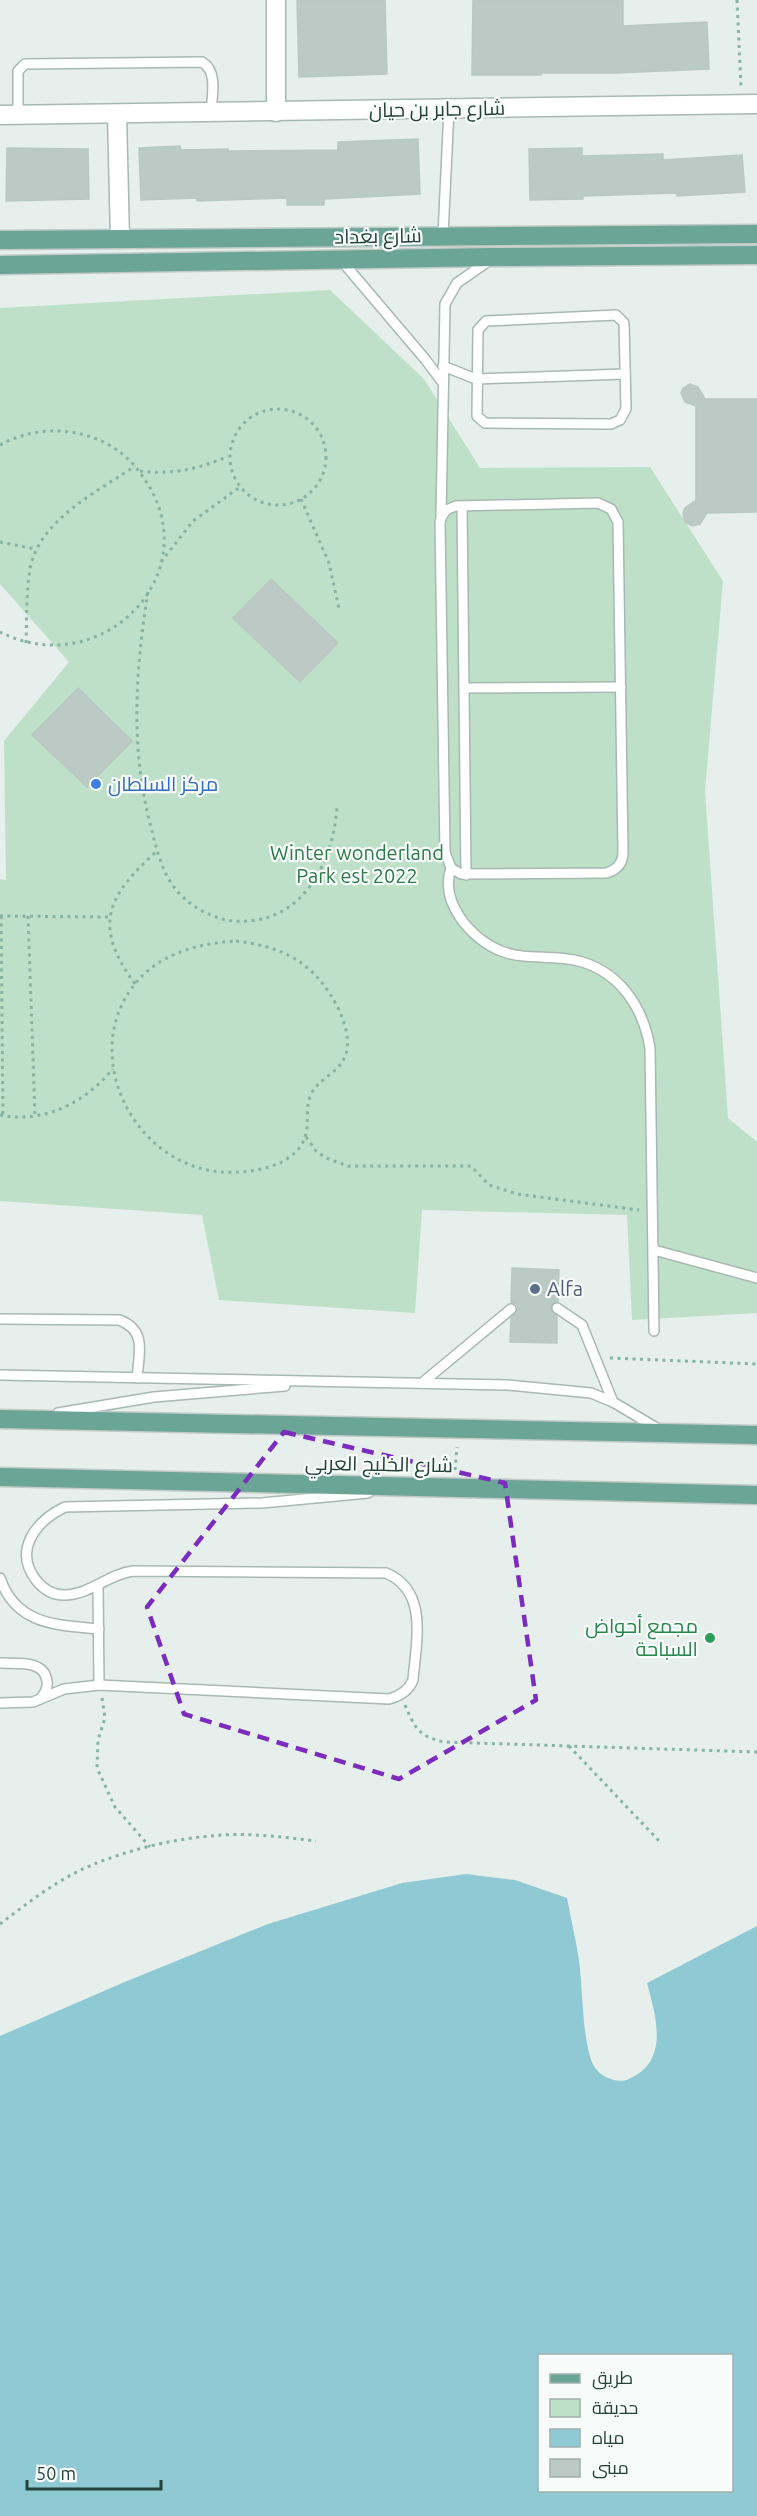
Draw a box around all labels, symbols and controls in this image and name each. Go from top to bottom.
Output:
street label: شارع جابر بن حيان [369,96,505,124]
street label: شارع بغداد [334,223,422,251]
place label: مركز السلطان [108,772,218,797]
marker: مركز السلطان [89,777,103,791]
park label: Winter wonderland Park est 2022 [270,841,444,887]
place label: Alfa [547,1277,583,1300]
marker: Alfa [528,1282,542,1296]
street label: شارع الخليج العربي [305,1451,453,1481]
place label: مجمع أحواض السباحة [585,1614,698,1660]
marker: مجمع أحواض السباحة [703,1631,717,1645]
legend [538,2354,733,2492]
text: طريق [592,2367,633,2390]
text: حديقة [592,2397,638,2417]
text: مياه [592,2427,625,2447]
scale bar [27,2453,160,2491]
text: مبنى [592,2457,629,2479]
text: 50 m [36,2463,76,2483]

